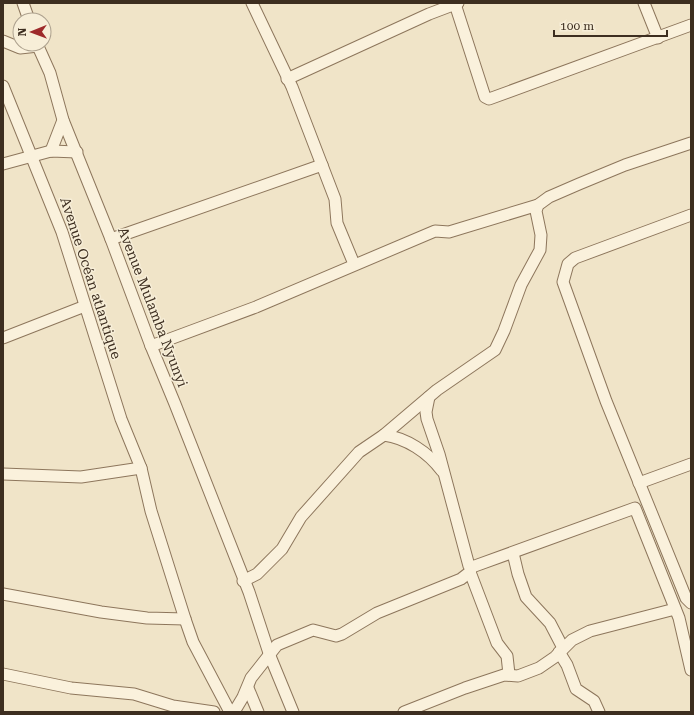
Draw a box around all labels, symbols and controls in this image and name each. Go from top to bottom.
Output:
north arrow [12,12,52,52]
scale bar [554,12,667,38]
text: 100 m [560,19,594,33]
text: N [16,27,29,37]
street label: Avenue Océan atlantique [57,195,125,361]
street label: Avenue Mulamba Nyunyi [115,225,191,390]

